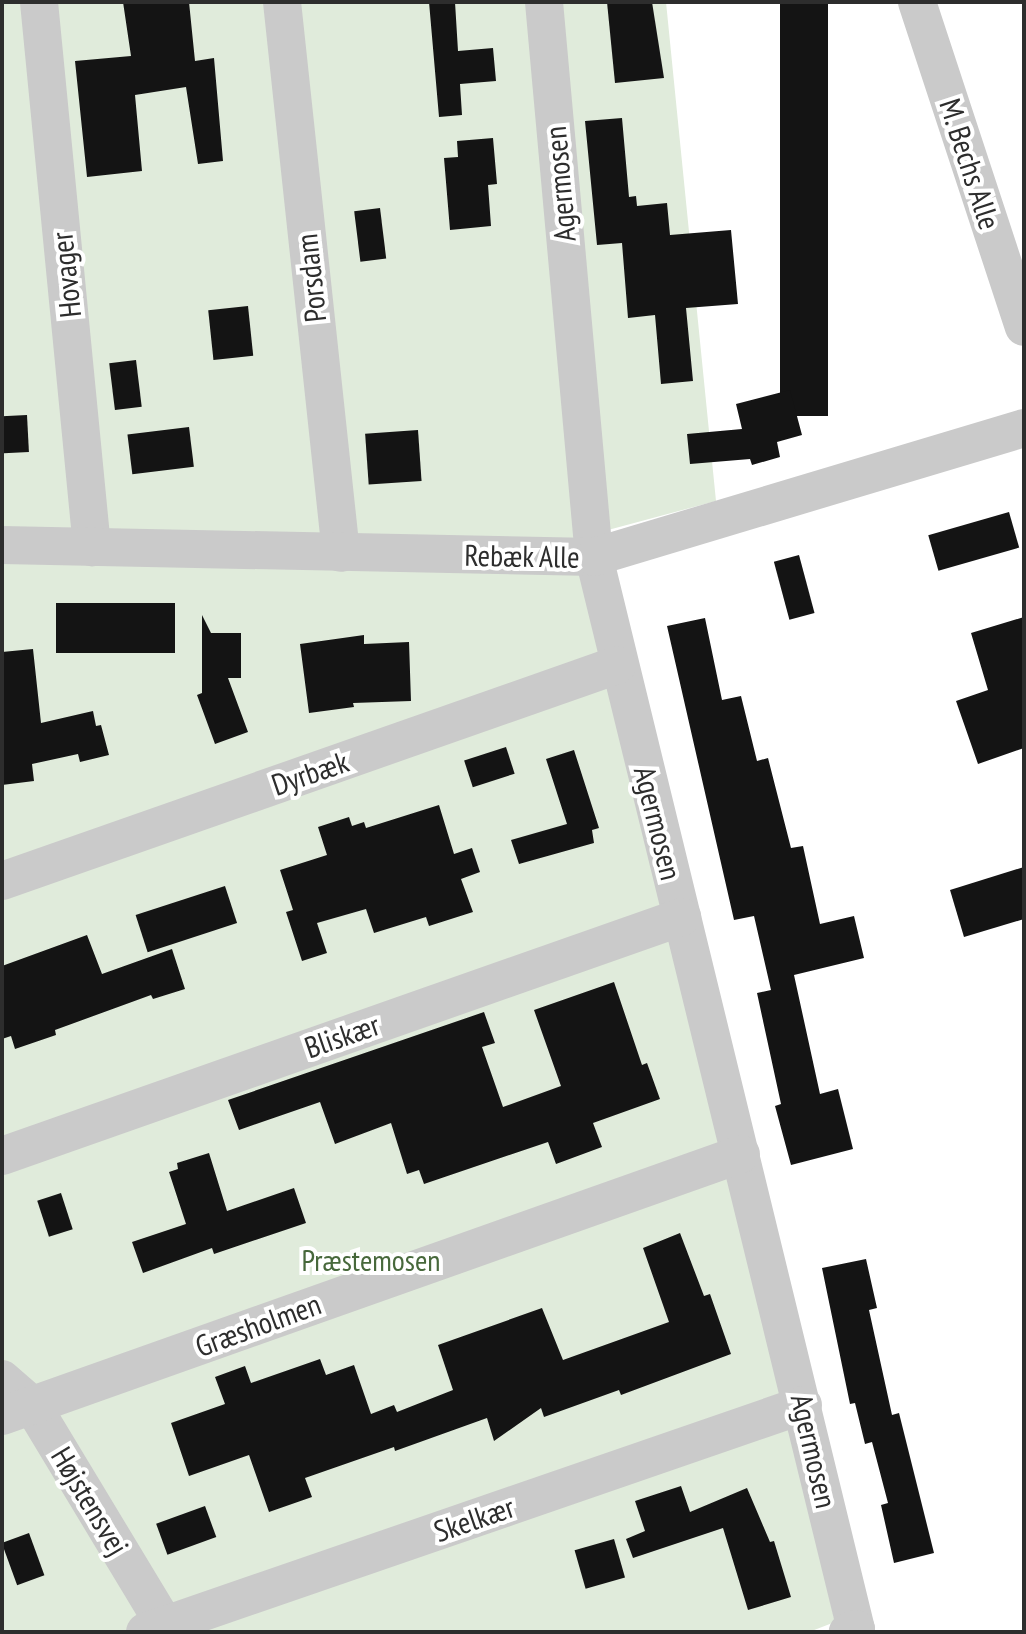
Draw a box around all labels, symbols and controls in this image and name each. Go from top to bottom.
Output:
street label: M. Bechs Alle [932,93,1008,235]
street label: Agermosen [537,125,583,243]
street label: Hovager [44,230,88,320]
street label: Porsdam [288,232,334,324]
street label: Rebæk Alle [463,537,581,575]
street label: Dyrbæk [267,743,353,803]
street label: Agermosen [627,763,689,883]
street label: Bliskær [300,1006,384,1066]
park label: Præstemosen [302,1242,440,1278]
street label: Græsholmen [190,1286,326,1364]
street label: Agermosen [783,1391,845,1511]
street label: Højstensvej [44,1440,136,1562]
street label: Skelkær [429,1489,519,1549]

